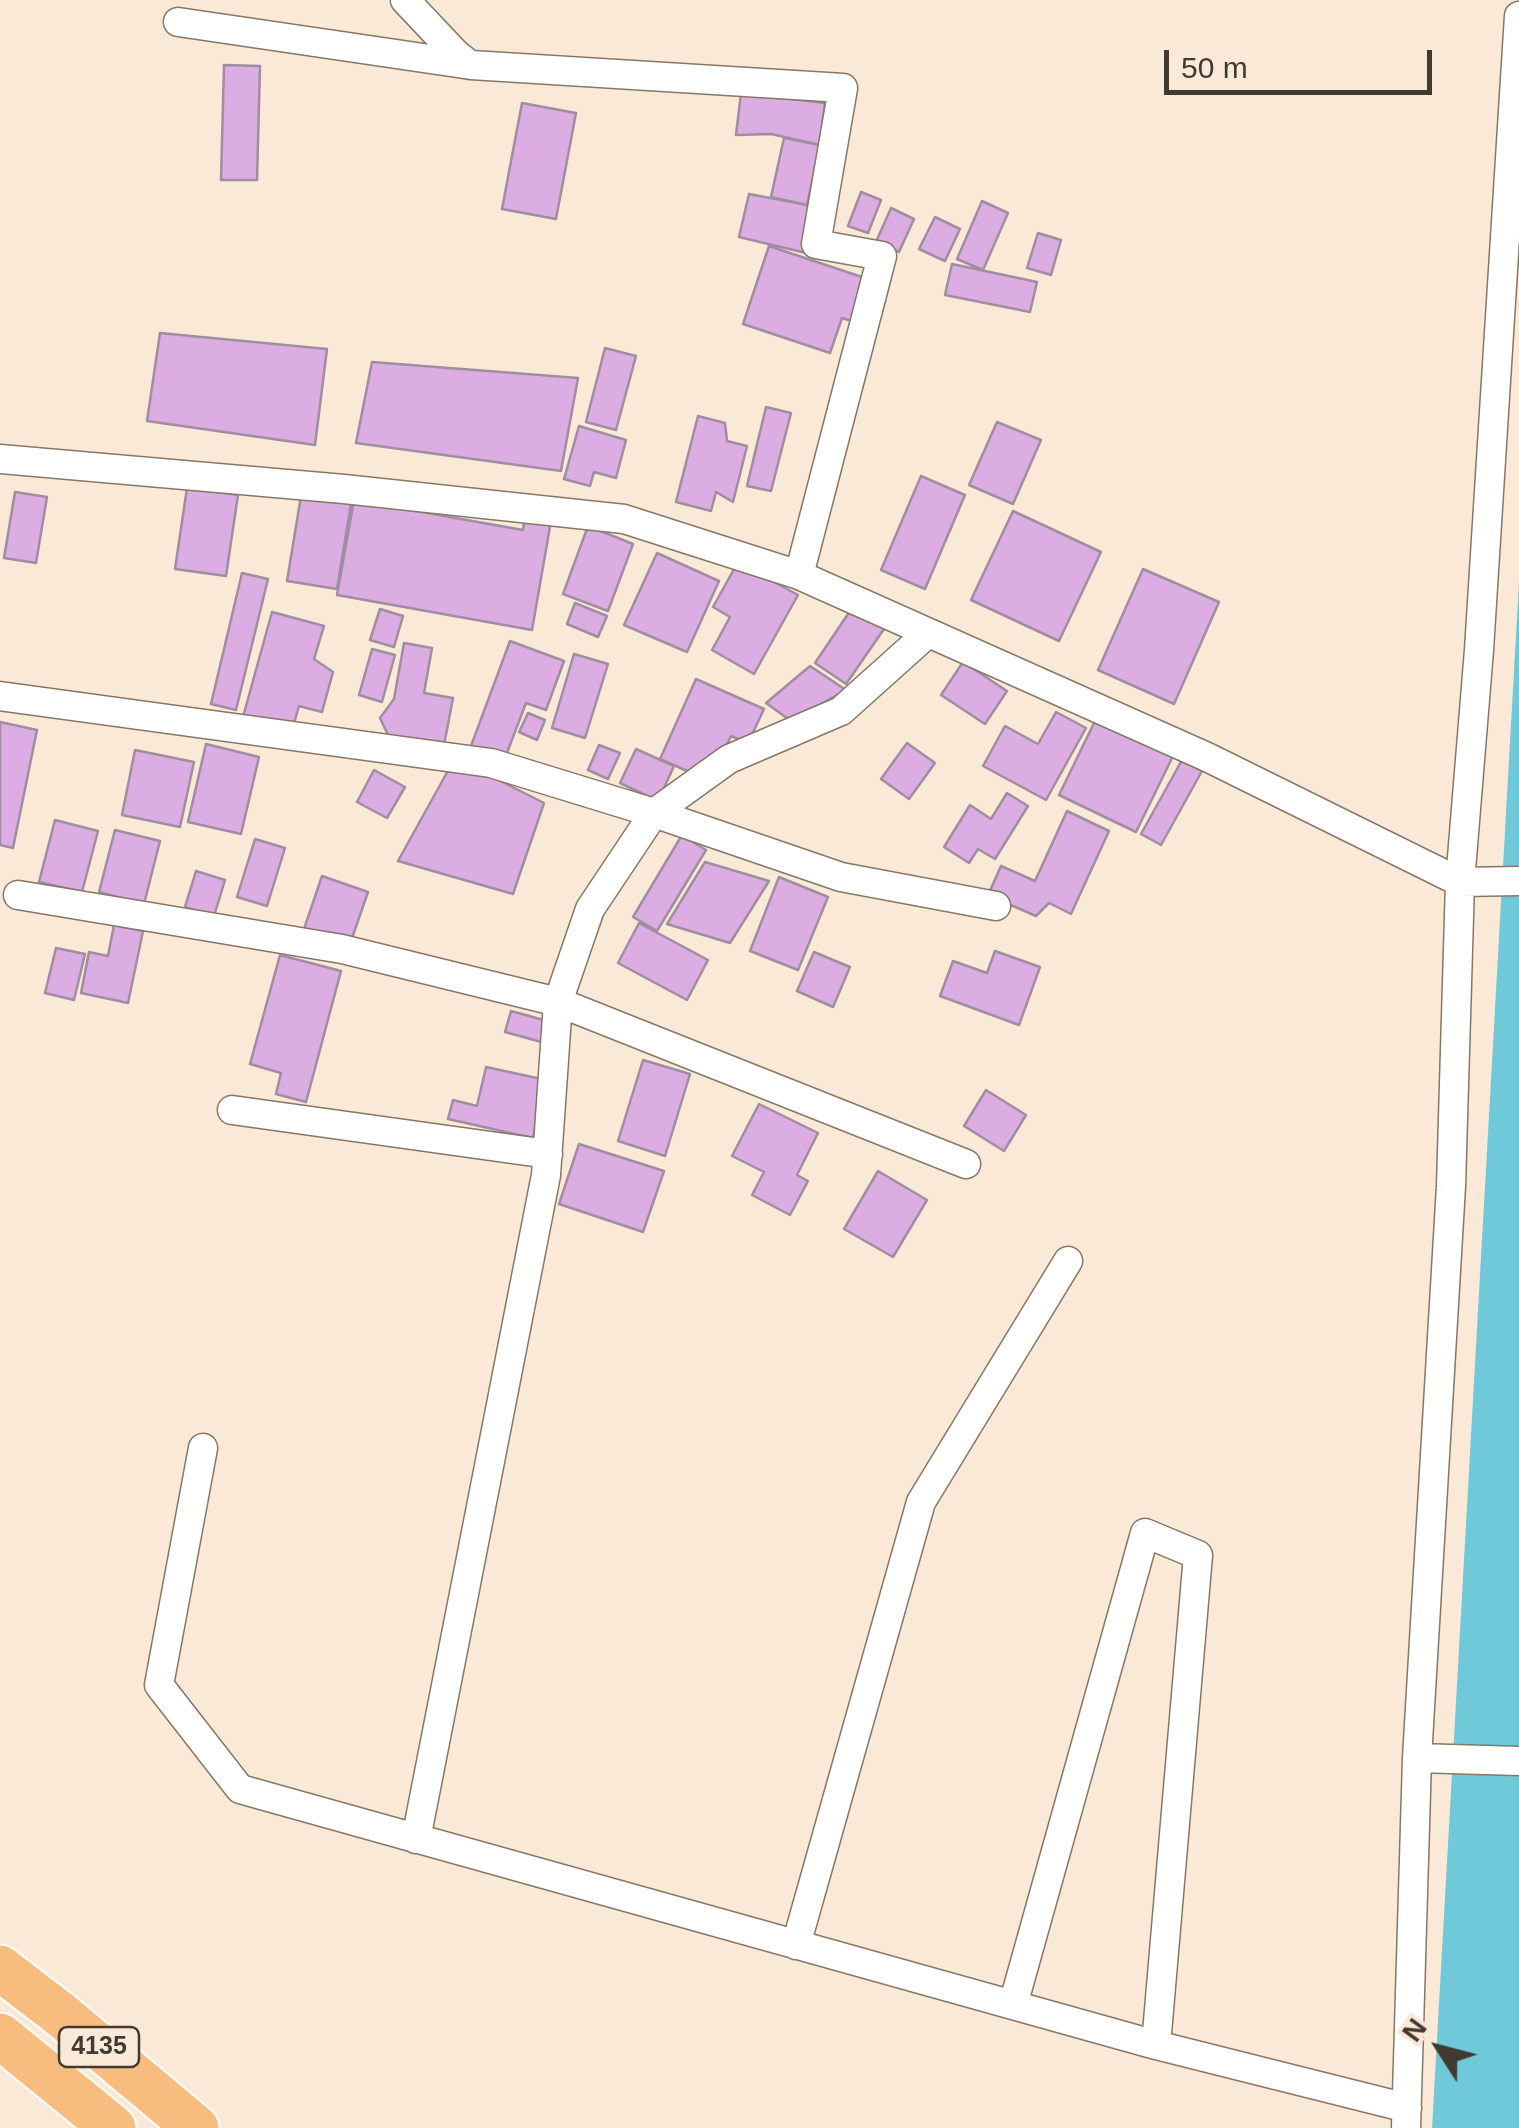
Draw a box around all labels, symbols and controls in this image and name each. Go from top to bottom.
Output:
scale bar [1169,30,1436,92]
text: 50 m [1181,51,1248,84]
north arrow [1389,1998,1489,2098]
text: N [1396,2013,1433,2047]
road number: 4135 [59,2027,139,2067]

